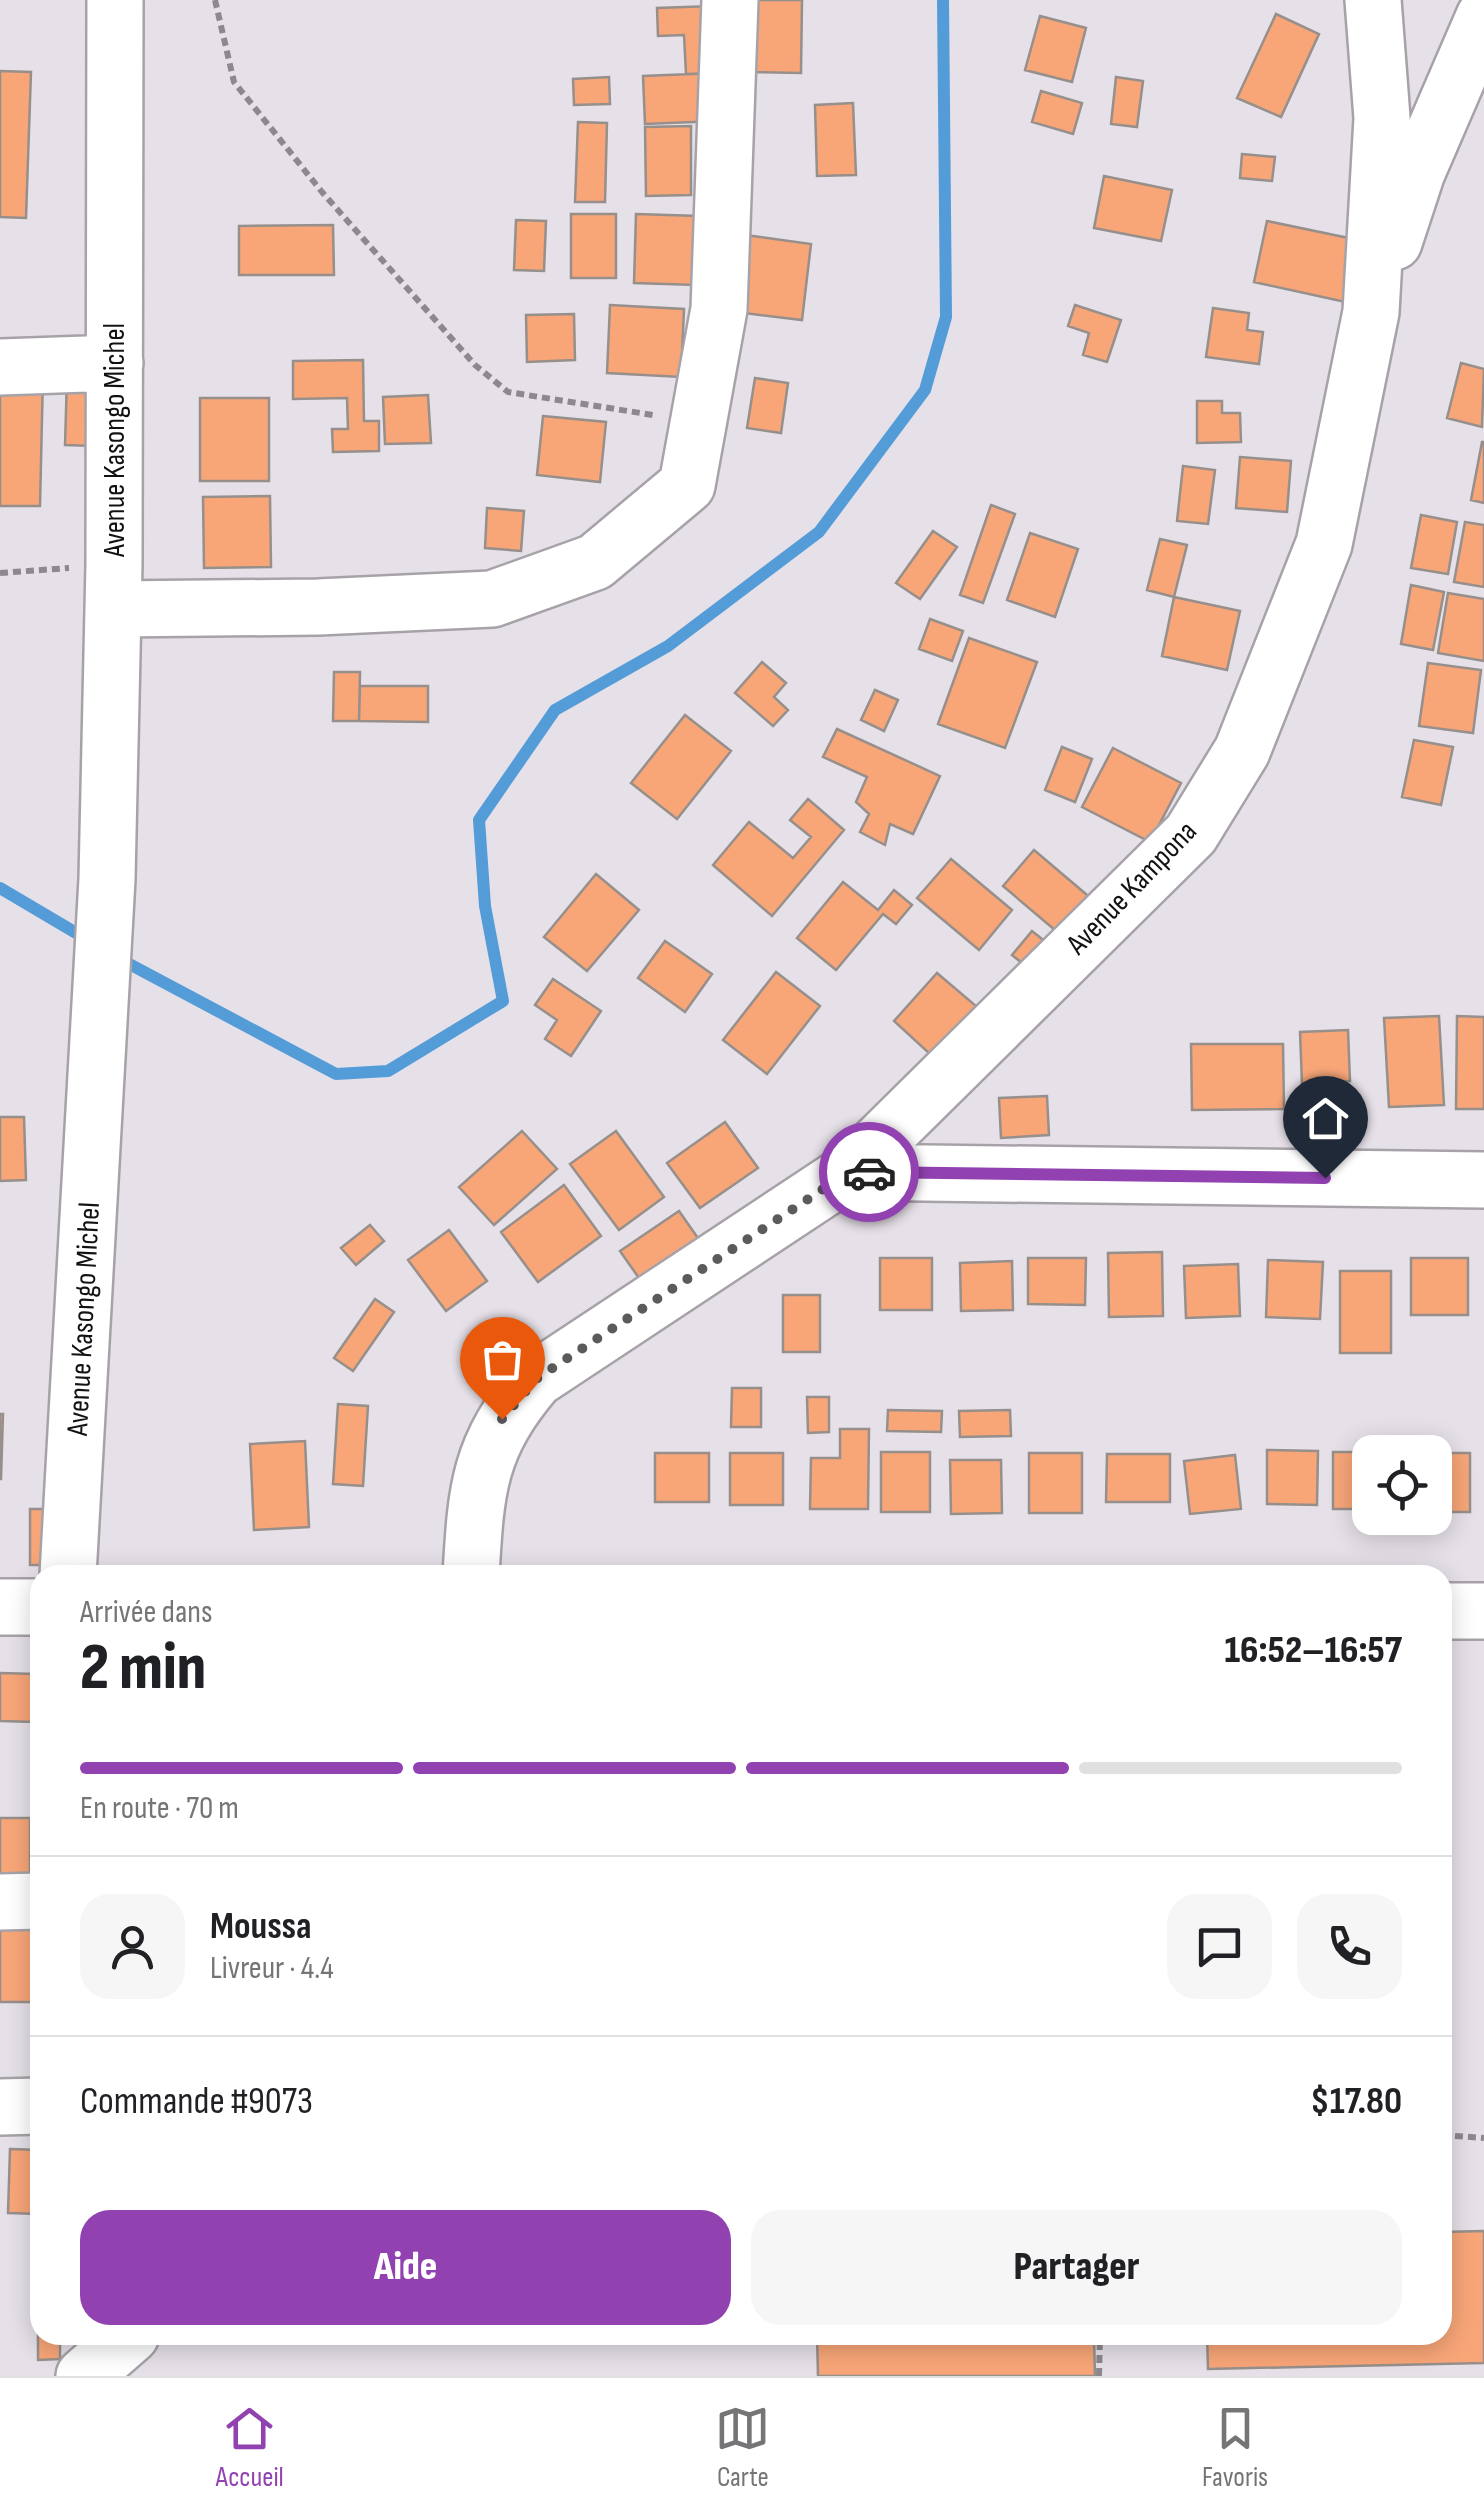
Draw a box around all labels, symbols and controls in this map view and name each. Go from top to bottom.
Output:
street label: Avenue Kasongo Michel [97,323,133,558]
street label: Avenue Kampona [1059,814,1205,963]
pin [1283,1076,1368,1179]
icon: home [1298,1091,1353,1146]
courier [819,1122,919,1222]
icon: car [842,1145,897,1200]
street label: Avenue Kasongo Michel [60,1201,108,1438]
pin [460,1317,545,1420]
icon: bag [475,1332,530,1387]
map controls [1352,1435,1452,1535]
button: locate [1352,1435,1452,1535]
text: Arrivée dans [80,1593,212,1632]
text: 16:52–16:57 [1225,1628,1402,1673]
text: 2 min [80,1630,206,1708]
text: En route · 70 m [80,1789,239,1828]
button: person [80,1894,185,1999]
button: chat [1167,1894,1272,1999]
button: phone [1297,1894,1402,1999]
text: Moussa [210,1904,312,1949]
text: Livreur · 4.4 [210,1949,334,1988]
text: Commande #9073 [80,2079,313,2124]
text: $17.80 [1310,2079,1402,2124]
button: Aide [80,2210,731,2325]
button: Partager [751,2210,1402,2325]
tab: Accueil [216,2401,284,2494]
tab: Carte [715,2401,770,2494]
tab: Favoris [1202,2401,1268,2494]

